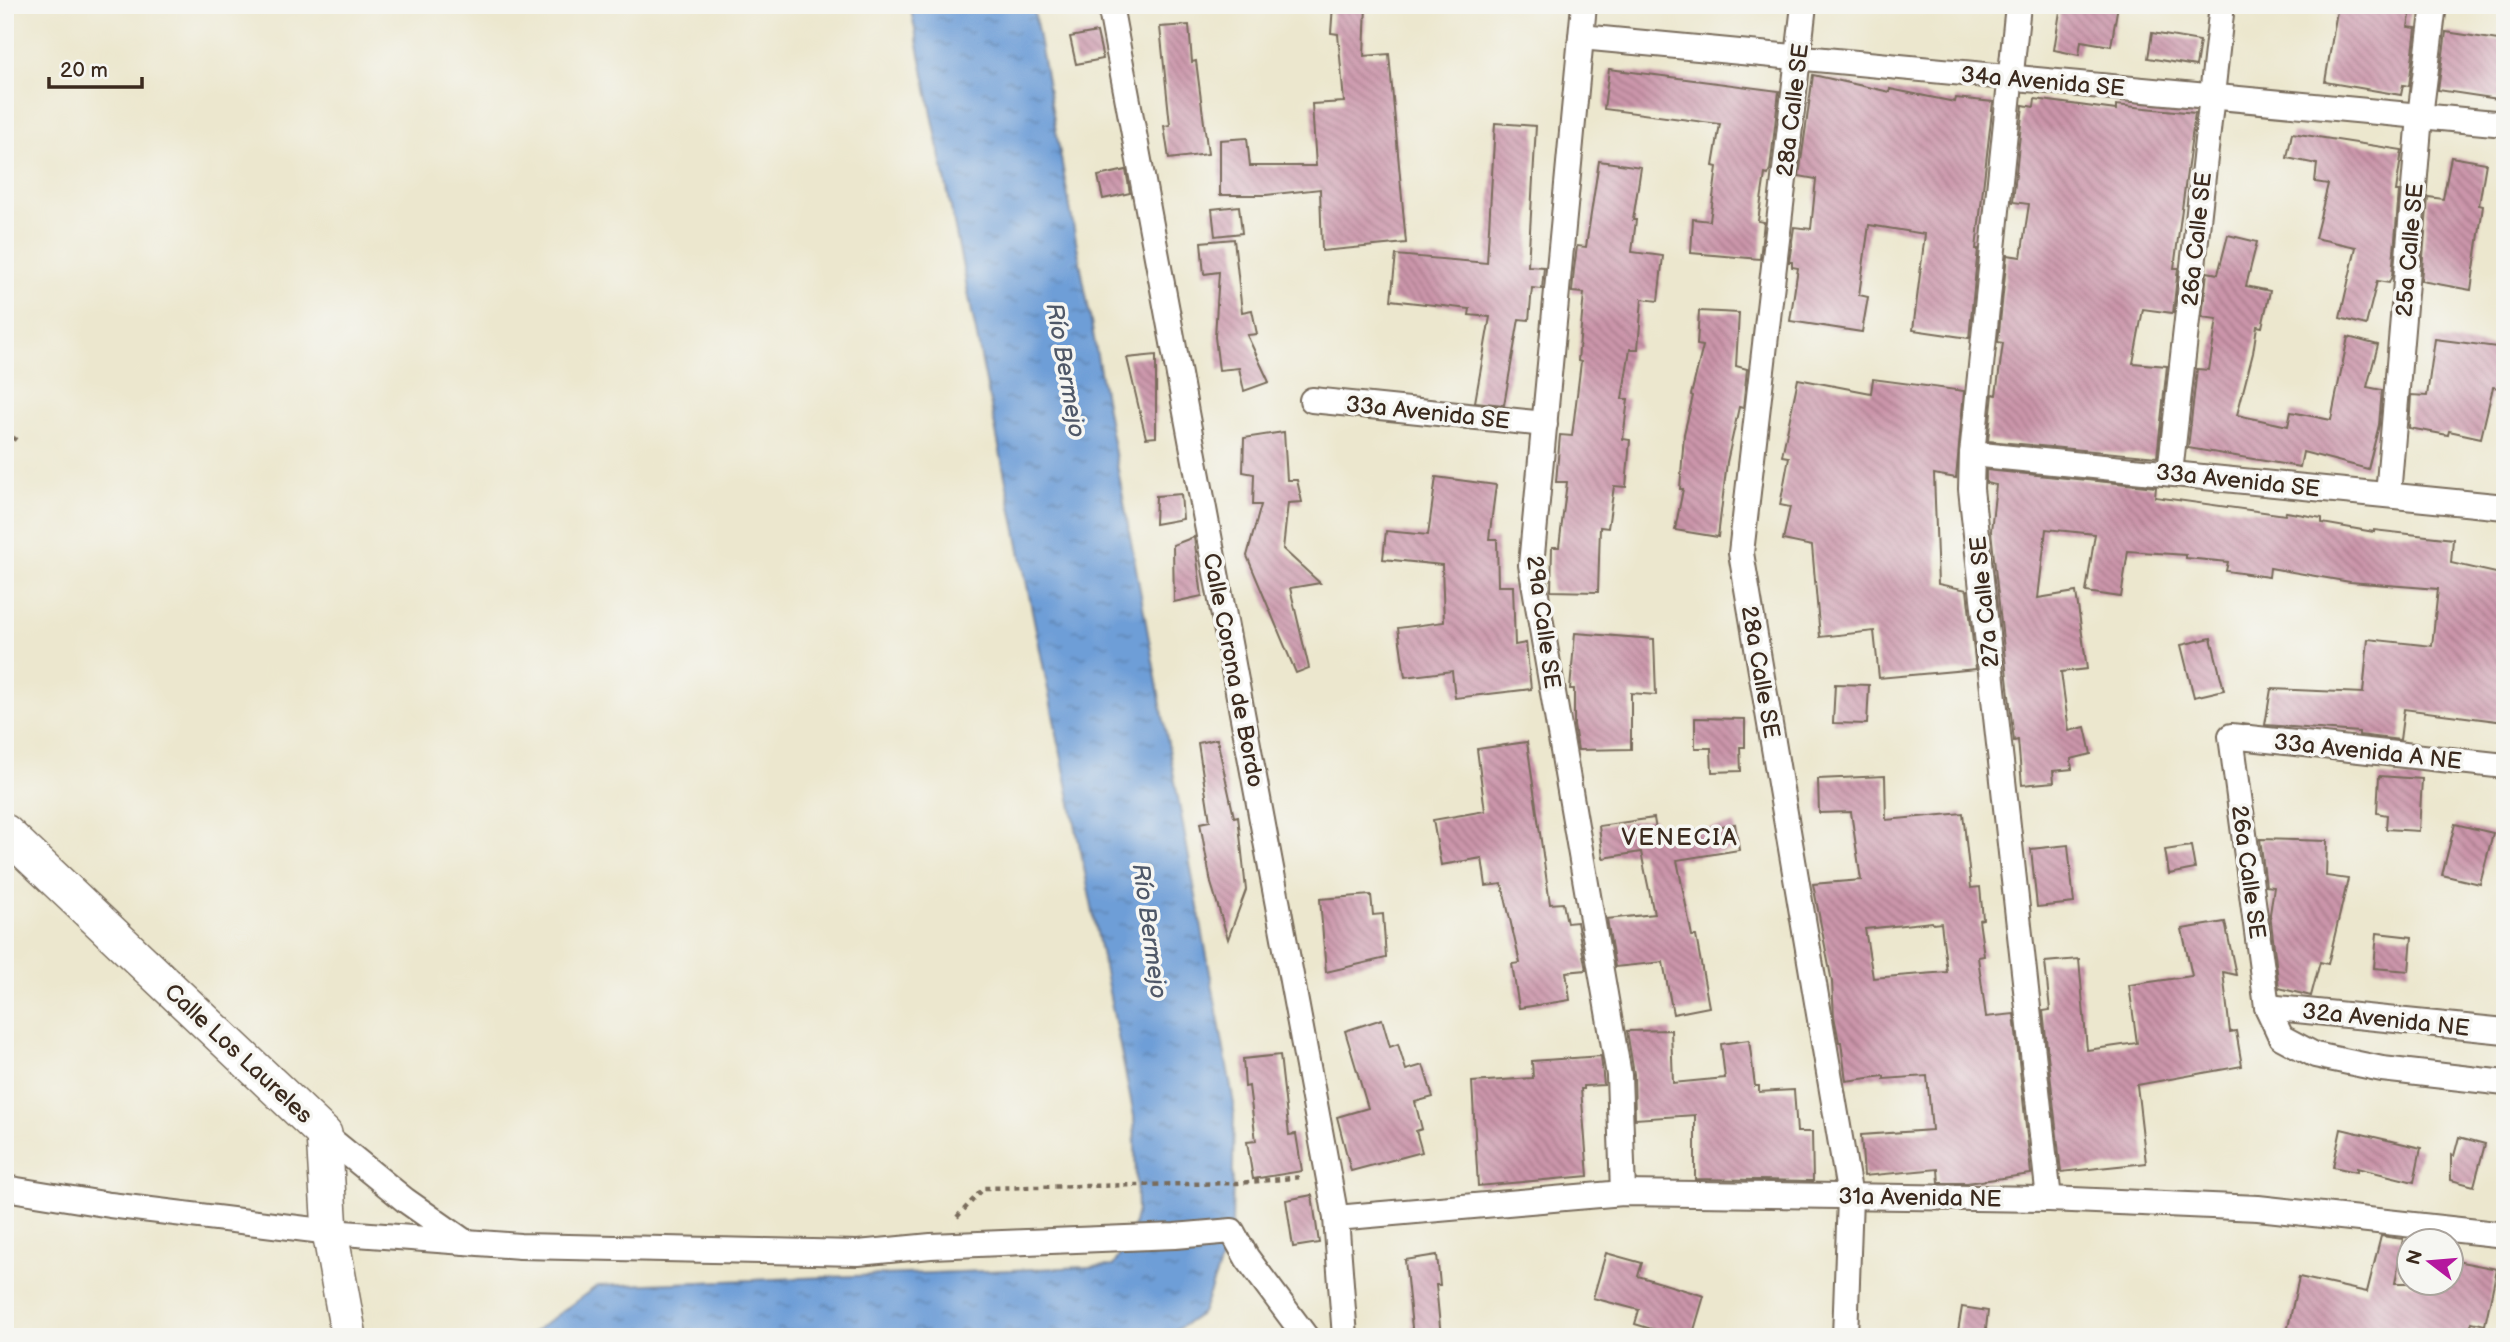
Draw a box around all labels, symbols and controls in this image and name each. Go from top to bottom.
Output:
street label: 28a Calle SE [1771,42,1815,178]
scale bar [49,46,142,90]
text: 20 m [60,58,108,83]
street label: 34a Avenida SE [1960,61,2126,103]
street label: 26a Calle SE [2176,171,2218,308]
street label: 25a Calle SE [2390,182,2430,318]
water label: Río Bermejo [1039,301,1092,440]
street label: 33a Avenida SE [1344,390,1511,436]
street label: 33a Avenida SE [2154,458,2321,504]
street label: 27a Calle SE [1964,535,2006,669]
street label: Calle Corona de Bordo [1197,551,1269,790]
street label: 29a Calle SE [1520,554,1566,690]
street label: 28a Calle SE [1735,604,1785,741]
street label: 33a Avenida A NE [2273,728,2463,776]
street label: 26a Calle SE [2225,803,2271,941]
district label: VENECIA [1621,823,1739,852]
water label: Río Bermejo [1126,862,1173,1000]
street label: Calle Los Laureles [158,978,318,1130]
street label: 32a Avenida NE [2301,997,2471,1043]
street label: 31a Avenida NE [1838,1183,2002,1213]
north arrow [2394,1226,2464,1296]
text: N [2402,1248,2428,1268]

